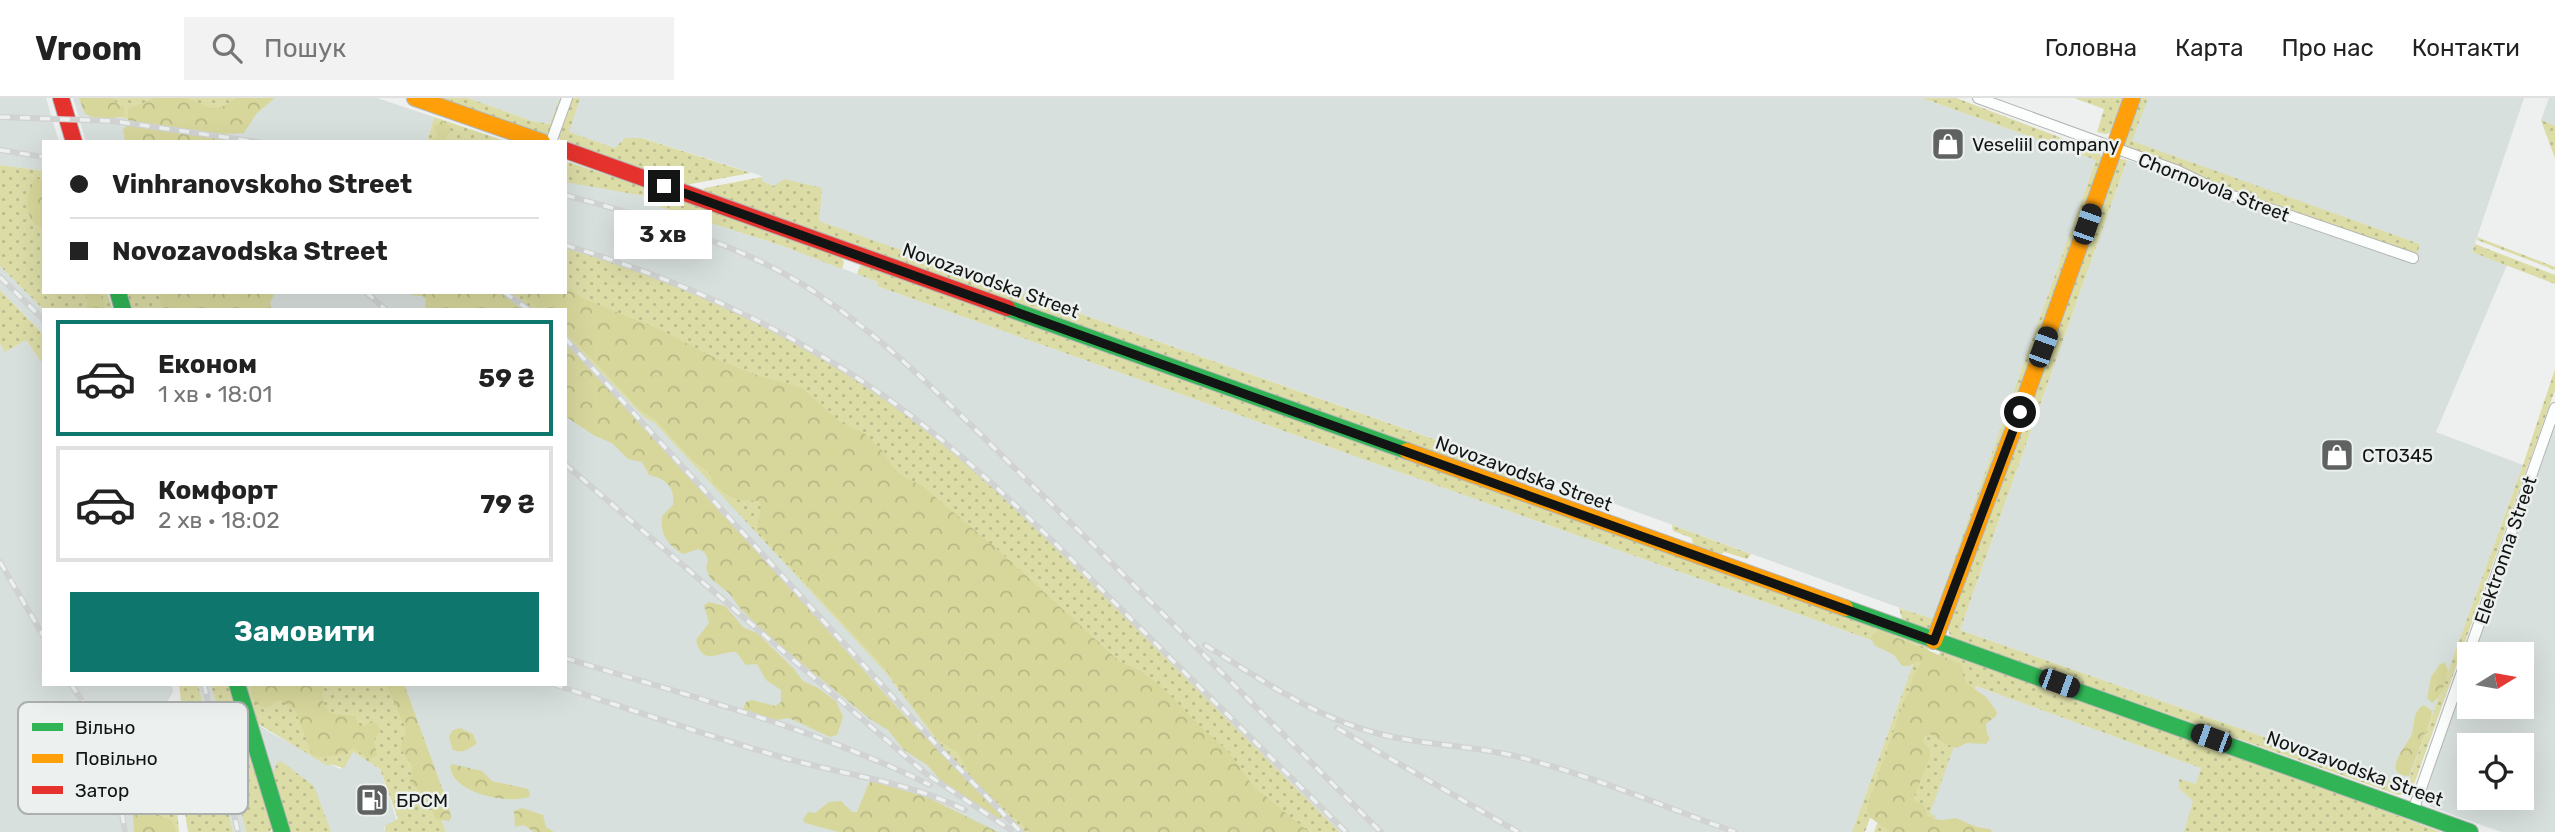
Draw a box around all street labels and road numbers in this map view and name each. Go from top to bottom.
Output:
street label: Chornovola Street [2135,148,2293,227]
street label: Novozavodska Street [899,238,1083,323]
street label: Novozavodska Street [1432,431,1616,516]
street label: Elektronna Street [2469,473,2542,627]
street label: Novozavodska Street [2263,726,2447,811]

